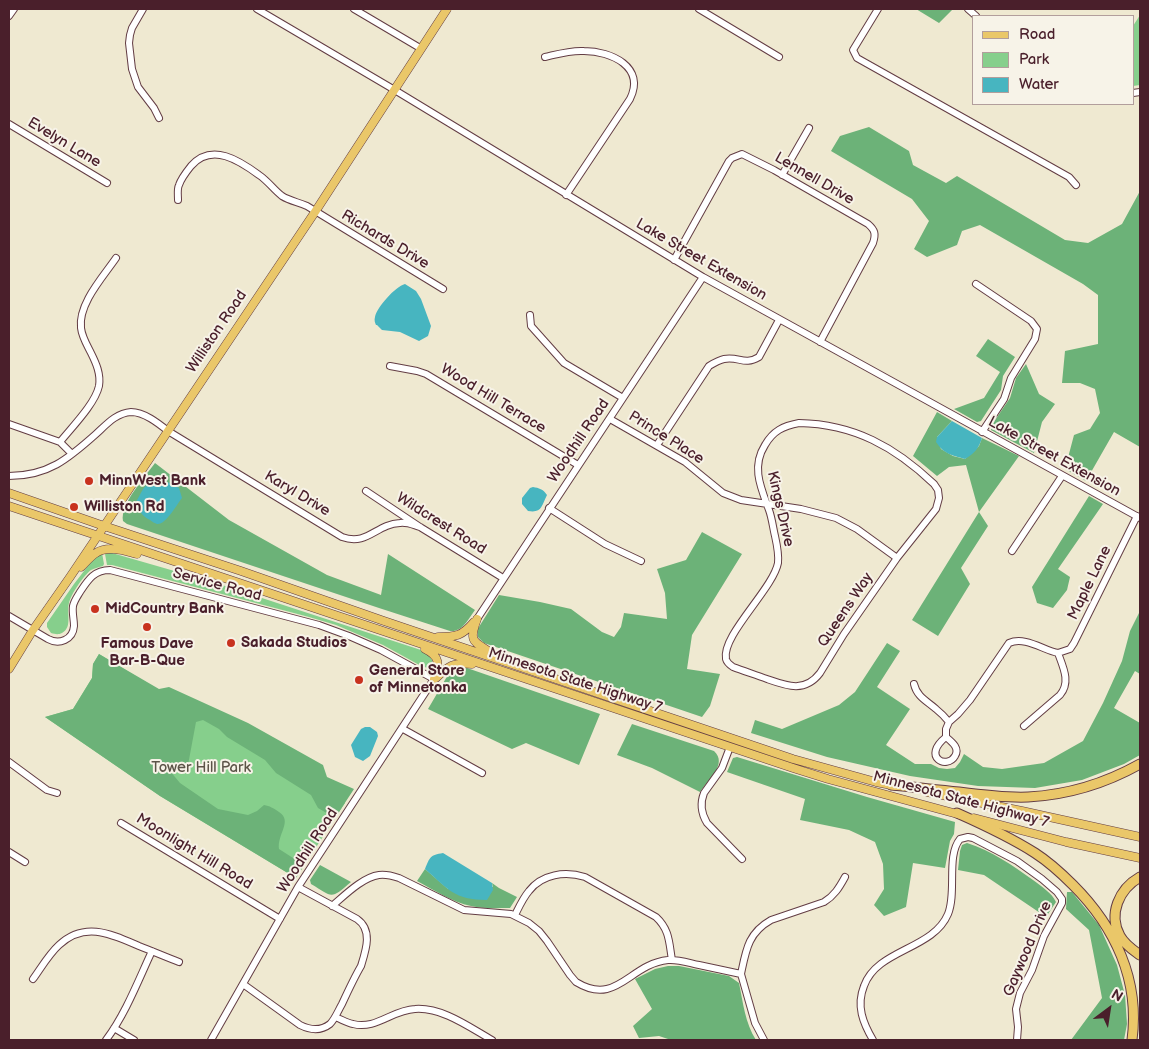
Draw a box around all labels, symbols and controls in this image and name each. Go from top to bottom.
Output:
legend [972,15,1134,105]
text: Road [1019,25,1055,44]
text: Park [1019,50,1049,69]
text: Water [1019,75,1059,94]
street label: Evelyn Lane [24,114,104,172]
street label: Lennell Drive [771,149,857,209]
street label: Richards Drive [338,207,432,273]
street label: Lake Street Extension [632,215,770,305]
street label: Williston Road [183,287,251,377]
street label: Wood Hill Terrace [437,360,549,438]
street label: Woodhill Road [544,396,614,486]
street label: Prince Place [625,408,707,468]
street label: Lake Street Extension [985,413,1123,501]
street label: Karyl Drive [261,467,333,521]
street label: Kings Drive [763,469,797,549]
place label: MinnWest Bank [99,472,206,490]
marker: MinnWest Bank [83,475,95,487]
street label: Wildcrest Road [393,489,489,559]
place label: Williston Rd [84,498,164,516]
marker: Williston Rd [68,501,80,513]
street label: Maple Lane [1064,543,1116,623]
street label: Service Road [171,564,263,606]
street label: Queens Way [815,569,877,651]
place label: MidCountry Bank [105,600,224,618]
marker: MidCountry Bank [89,603,101,615]
marker: Famous Dave Bar-B-Que [141,621,153,633]
place label: Sakada Studios [241,634,347,652]
place label: Famous Dave Bar-B-Que [101,635,193,670]
marker: Sakada Studios [225,637,237,649]
street label: Minnesota State Highway 7 [486,644,664,718]
place label: General Store of Minnetonka [369,662,467,697]
marker: General Store of Minnetonka [353,674,365,686]
park label: Tower Hill Park [151,759,251,777]
street label: Minnesota State Highway 7 [871,768,1051,832]
street label: Woodhill Road [274,805,342,897]
street label: Moonlight Hill Road [133,810,255,894]
street label: Gaywood Drive [1000,899,1056,999]
north arrow [1084,984,1134,1034]
text: N [1108,986,1126,1006]

